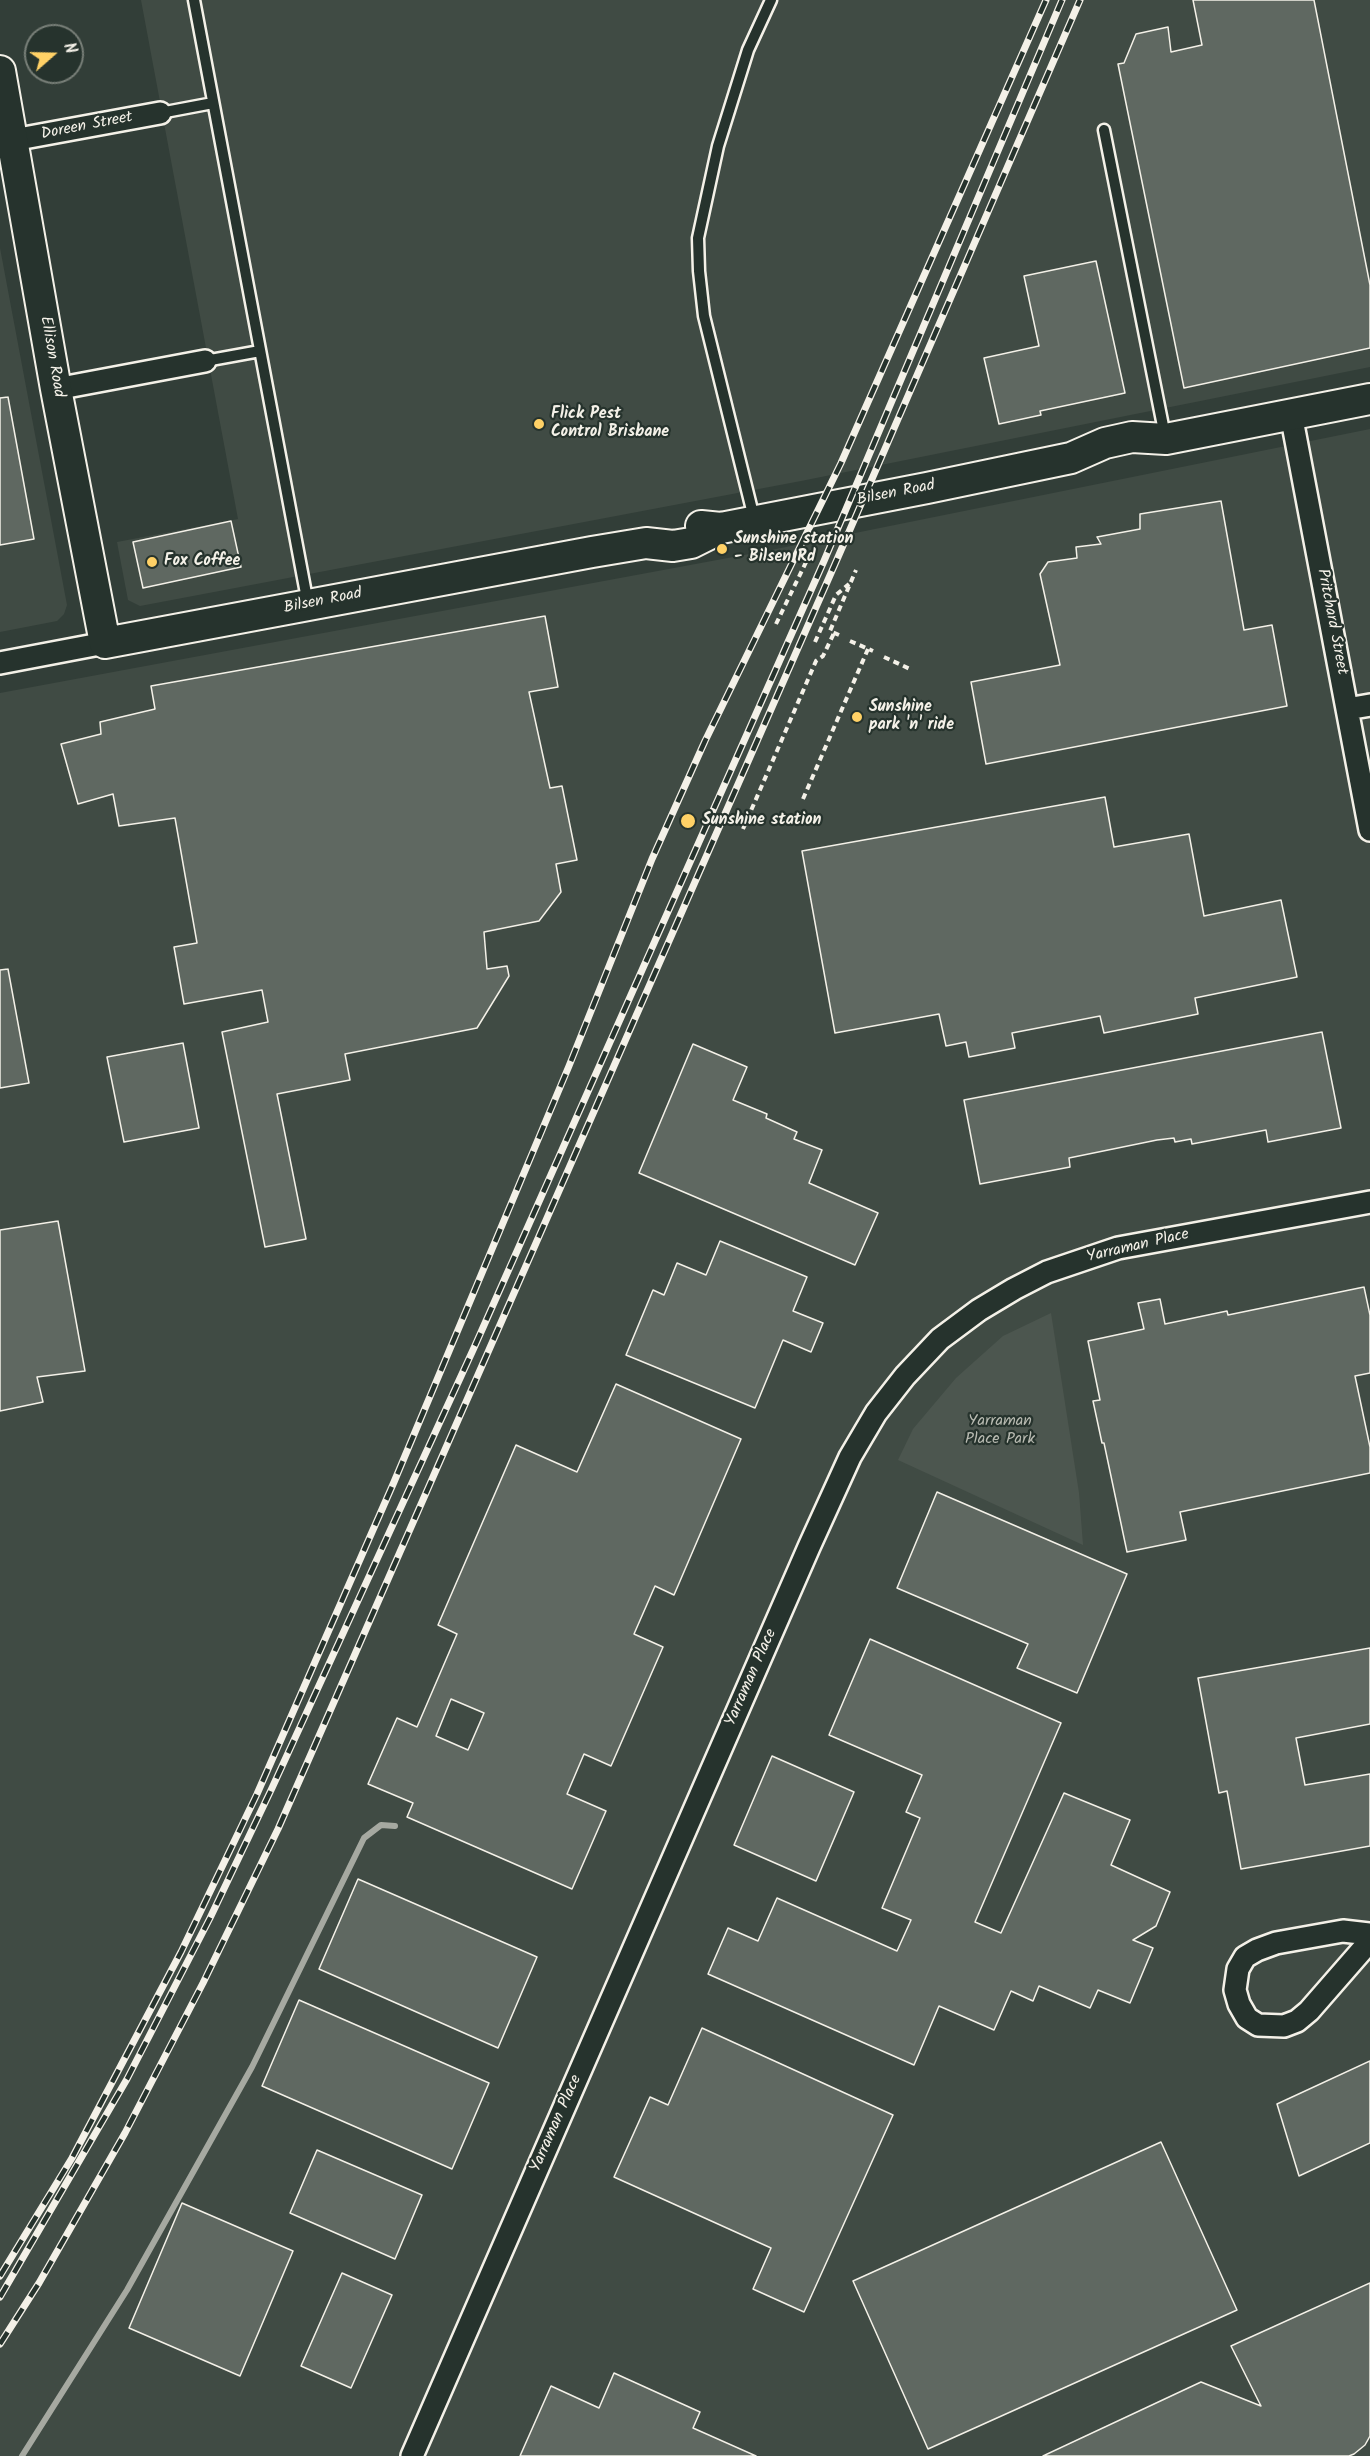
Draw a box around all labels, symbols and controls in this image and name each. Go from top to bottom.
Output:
north arrow [24,24,84,84]
text: N [56,39,83,57]
street label: Doreen Street [40,109,134,145]
street label: Ellison Road [34,315,68,399]
place label: Flick Pest Control Brisbane [551,405,669,443]
marker: Flick Pest Control Brisbane [532,417,546,431]
street label: Bilsen Road [855,477,937,511]
place label: Sunshine station - Bilsen Rd [734,530,853,568]
marker: Sunshine station - Bilsen Rd [715,542,729,556]
place label: Fox Coffee [164,552,240,572]
marker: Fox Coffee [145,555,159,569]
street label: Pritchard Street [1311,567,1351,677]
street label: Bilsen Road [282,585,364,619]
place label: Sunshine park 'n' ride [869,698,954,736]
marker: Sunshine park 'n' ride [850,710,864,724]
place label: Sunshine station [702,811,821,831]
marker: Sunshine station [679,812,697,830]
street label: Yarraman Place [1085,1226,1191,1268]
park label: Yarraman Place Park [965,1412,1035,1450]
street label: Yarraman Place [722,1626,782,1730]
street label: Yarraman Place [527,2072,587,2176]

